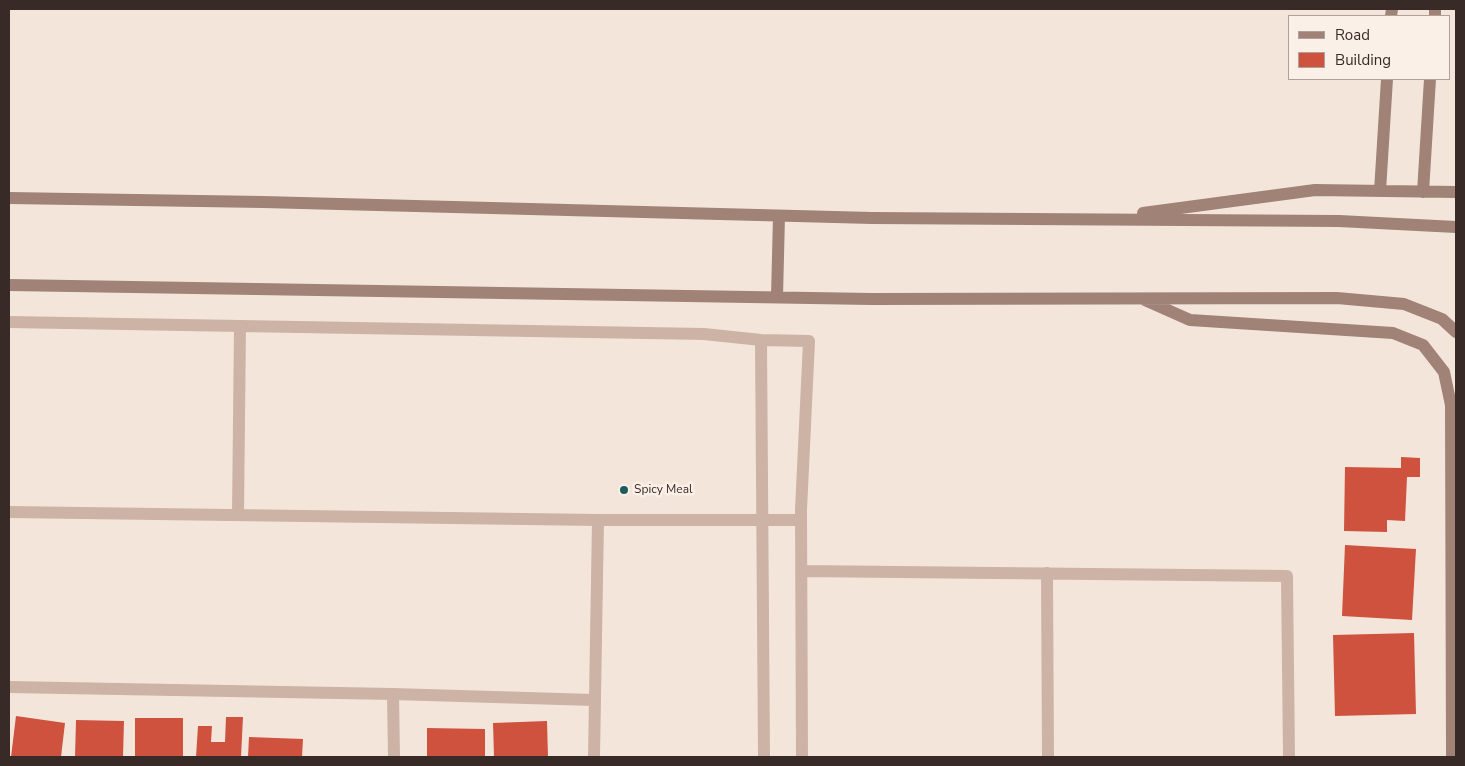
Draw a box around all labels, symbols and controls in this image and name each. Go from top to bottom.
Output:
legend [1288,15,1450,80]
text: Road [1335,25,1370,45]
text: Building [1335,50,1391,70]
place label: Spicy Meal [634,483,693,497]
marker: Spicy Meal [618,484,630,496]

